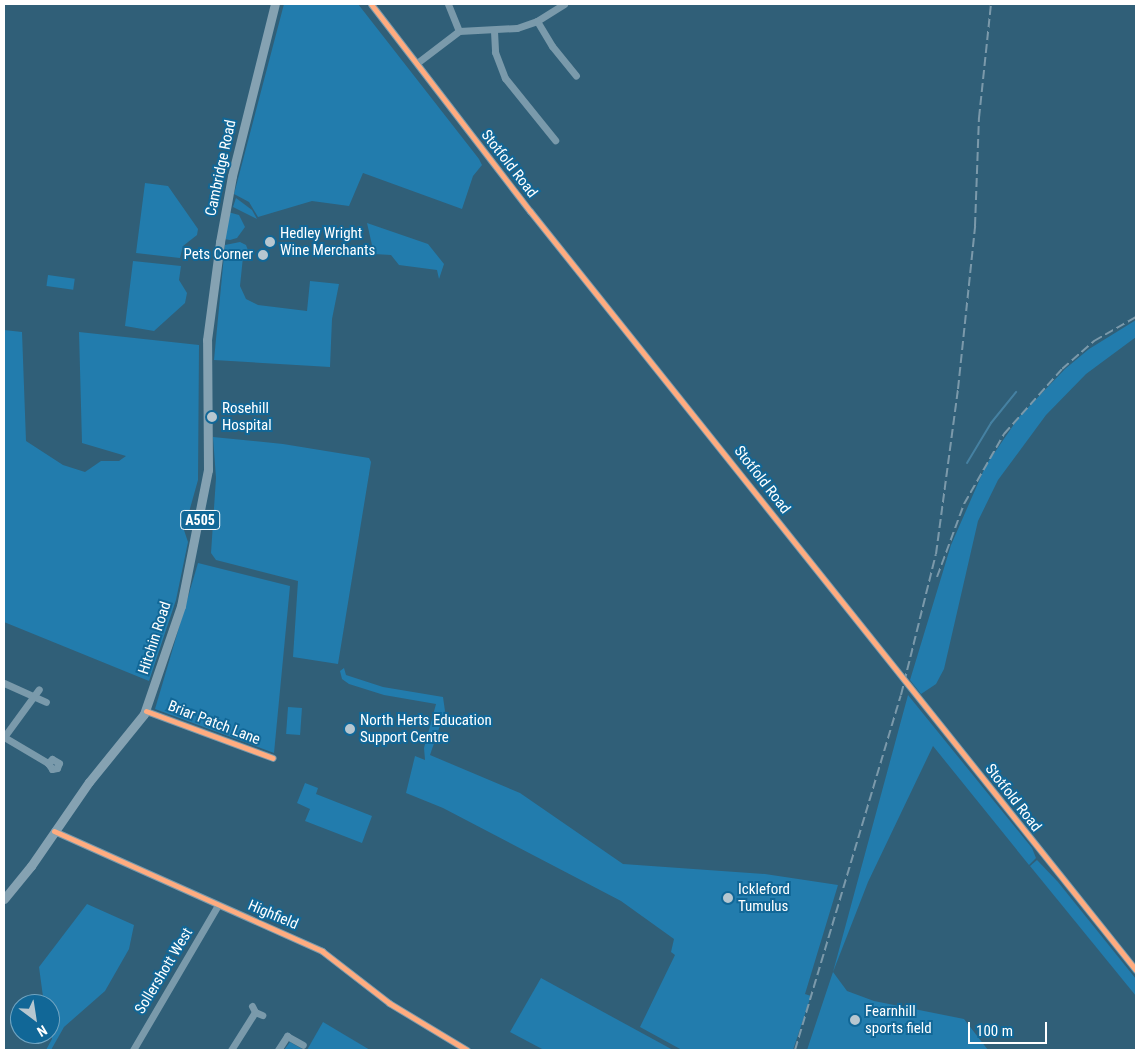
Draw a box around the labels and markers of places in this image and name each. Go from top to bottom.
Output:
place label: Hedley Wright Wine Merchants [280,224,375,259]
marker: Hedley Wright Wine Merchants [264,236,276,248]
place label: Pets Corner [184,246,253,264]
marker: Pets Corner [257,249,269,261]
place label: Rosehill Hospital [222,399,272,434]
marker: Rosehill Hospital [206,411,218,423]
place label: North Herts Education Support Centre [360,711,492,746]
marker: North Herts Education Support Centre [344,723,356,735]
place label: Ickleford Tumulus [738,880,790,915]
marker: Ickleford Tumulus [722,892,734,904]
place label: Fearnhill sports field [865,1002,932,1037]
marker: Fearnhill sports field [849,1014,861,1026]

